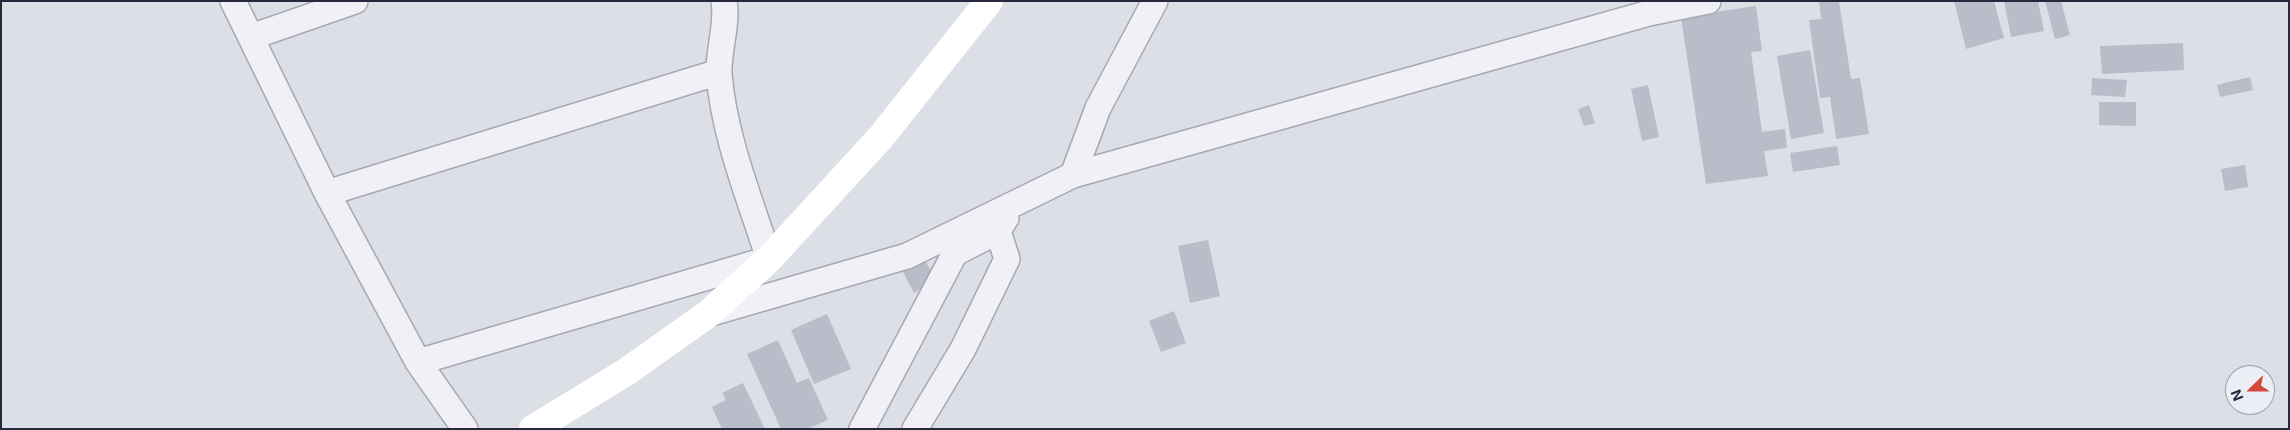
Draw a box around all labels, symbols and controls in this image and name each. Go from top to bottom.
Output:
north arrow [2225,365,2275,415]
text: N [2227,387,2246,404]

